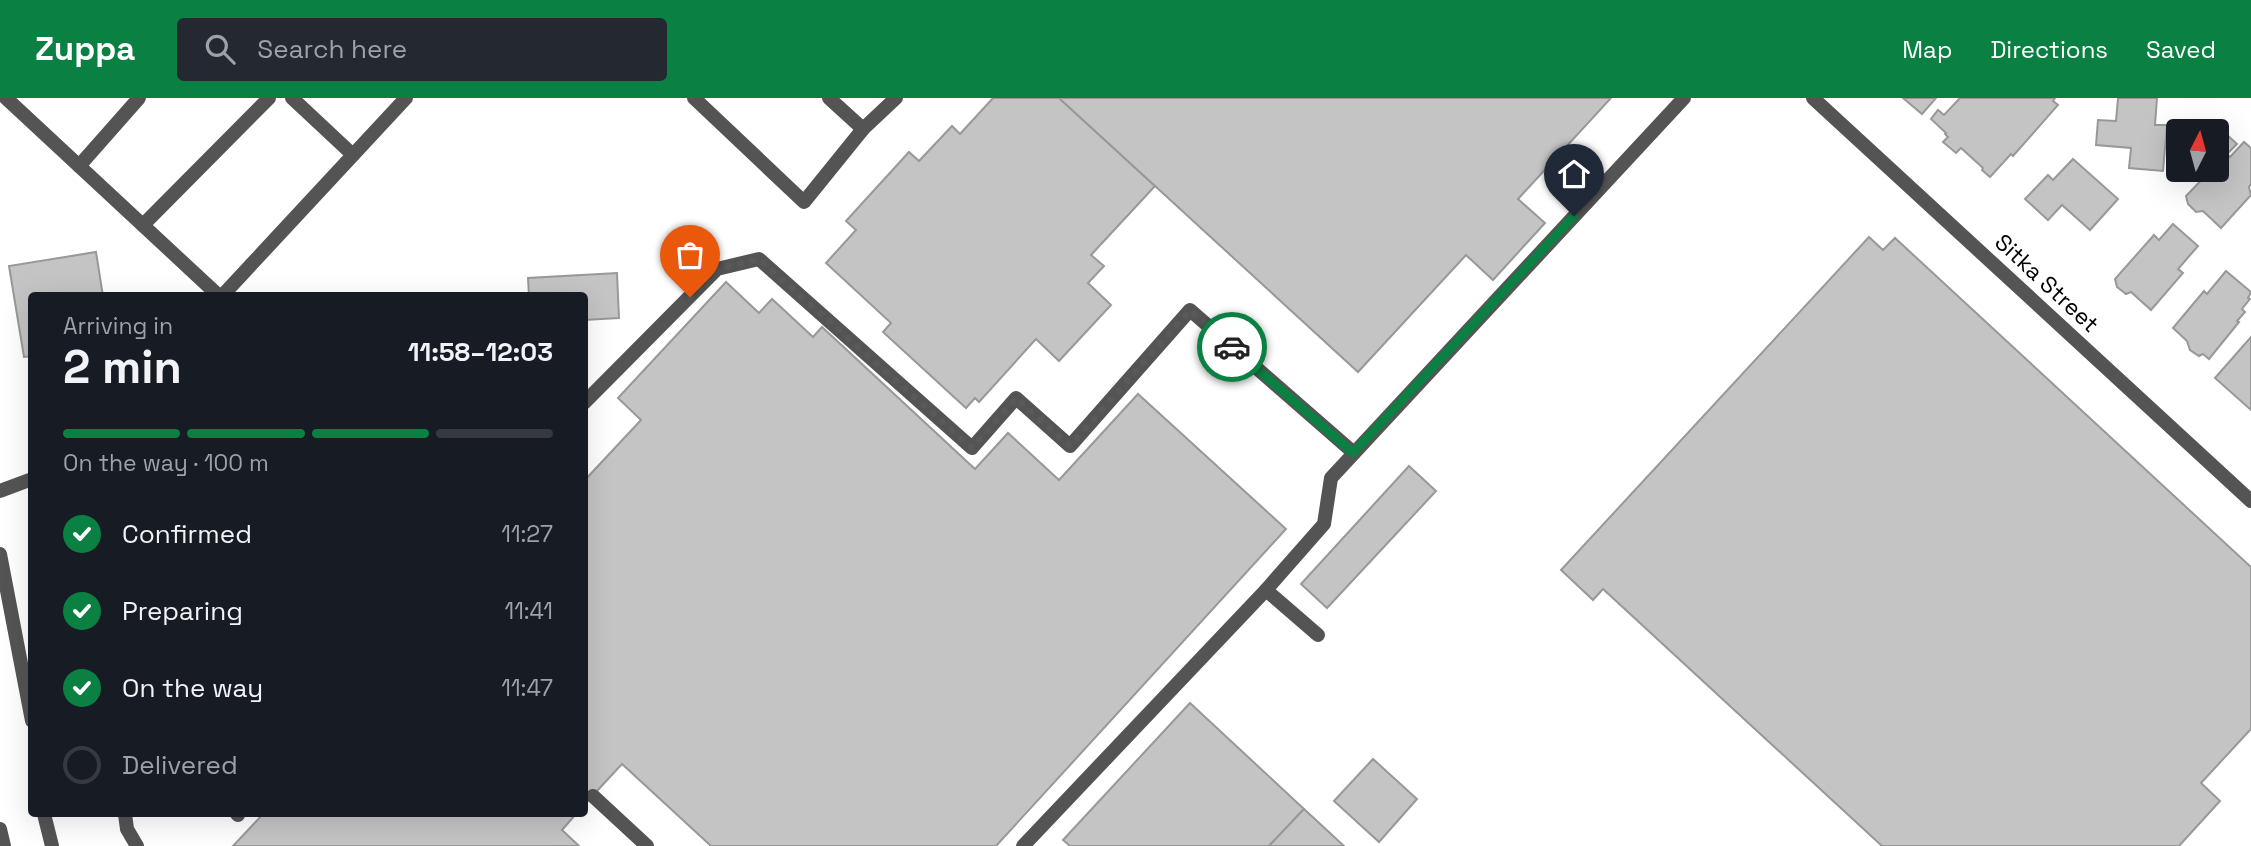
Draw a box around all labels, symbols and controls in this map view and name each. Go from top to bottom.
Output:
search box [177,18,667,81]
text: Zuppa [35,28,135,70]
icon: search [201,30,239,68]
text: Search here [257,32,407,66]
text: Map [1902,34,1952,65]
text: Directions [1990,34,2108,65]
text: Saved [2146,34,2216,65]
north arrow [2166,119,2230,182]
map controls [2166,119,2229,182]
pin [1544,144,1604,216]
icon: home [1555,155,1593,193]
pin [660,225,720,297]
street label: Sitka Street [1989,227,2105,339]
icon: bag [671,236,709,274]
text: Arriving in [63,311,173,341]
courier [1197,312,1267,382]
icon: car [1213,328,1251,366]
text: 11:58–12:03 [408,335,553,369]
text: 2 min [63,338,182,396]
text: On the way · 100 m [63,448,269,478]
icon: check [63,515,101,553]
text: Confirmed [122,517,252,551]
text: 11:27 [501,519,553,549]
icon: check [63,592,101,630]
text: Preparing [122,594,243,628]
text: 11:41 [505,596,553,626]
icon: check [63,669,101,707]
text: On the way [122,671,263,705]
text: 11:47 [501,673,553,703]
text: Delivered [122,748,238,782]

